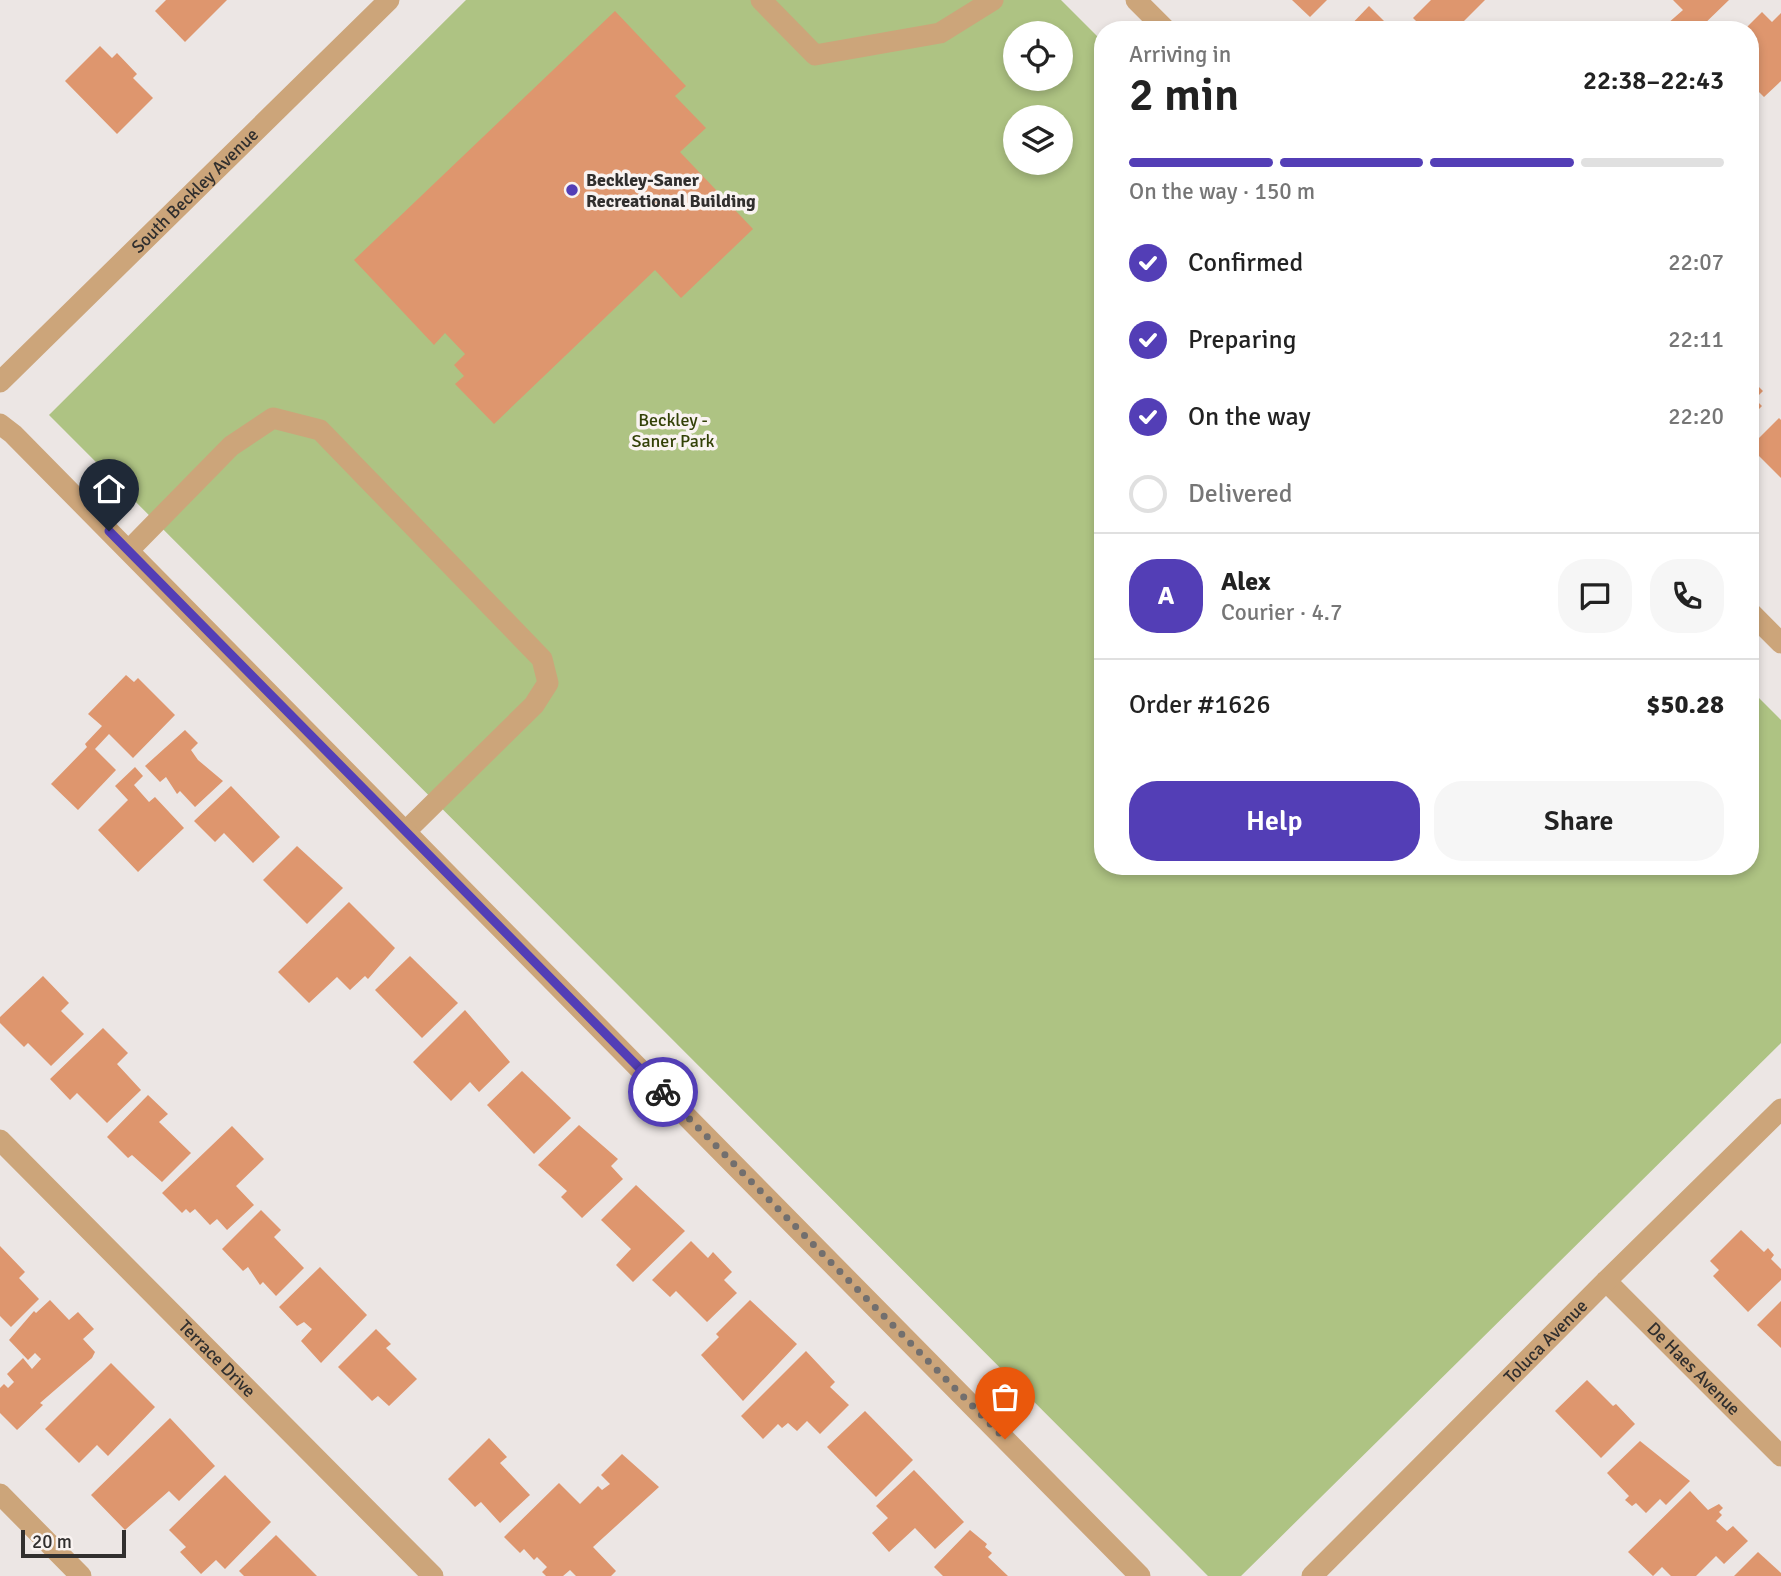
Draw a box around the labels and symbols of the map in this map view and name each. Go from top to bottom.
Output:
street label: South Beckley Avenue [127,124,263,258]
place label: Beckley-Saner Recreational Building [586,169,756,212]
marker: Beckley-Saner Recreational Building [564,182,580,198]
park label: Beckley - Saner Park [631,409,715,452]
pin [79,459,139,531]
courier [628,1057,698,1127]
street label: Toluca Avenue [1499,1295,1592,1388]
street label: Terrace Drive [174,1315,260,1402]
street label: De Haes Avenue [1642,1317,1745,1420]
pin [975,1367,1035,1439]
scale bar [21,1527,126,1559]

